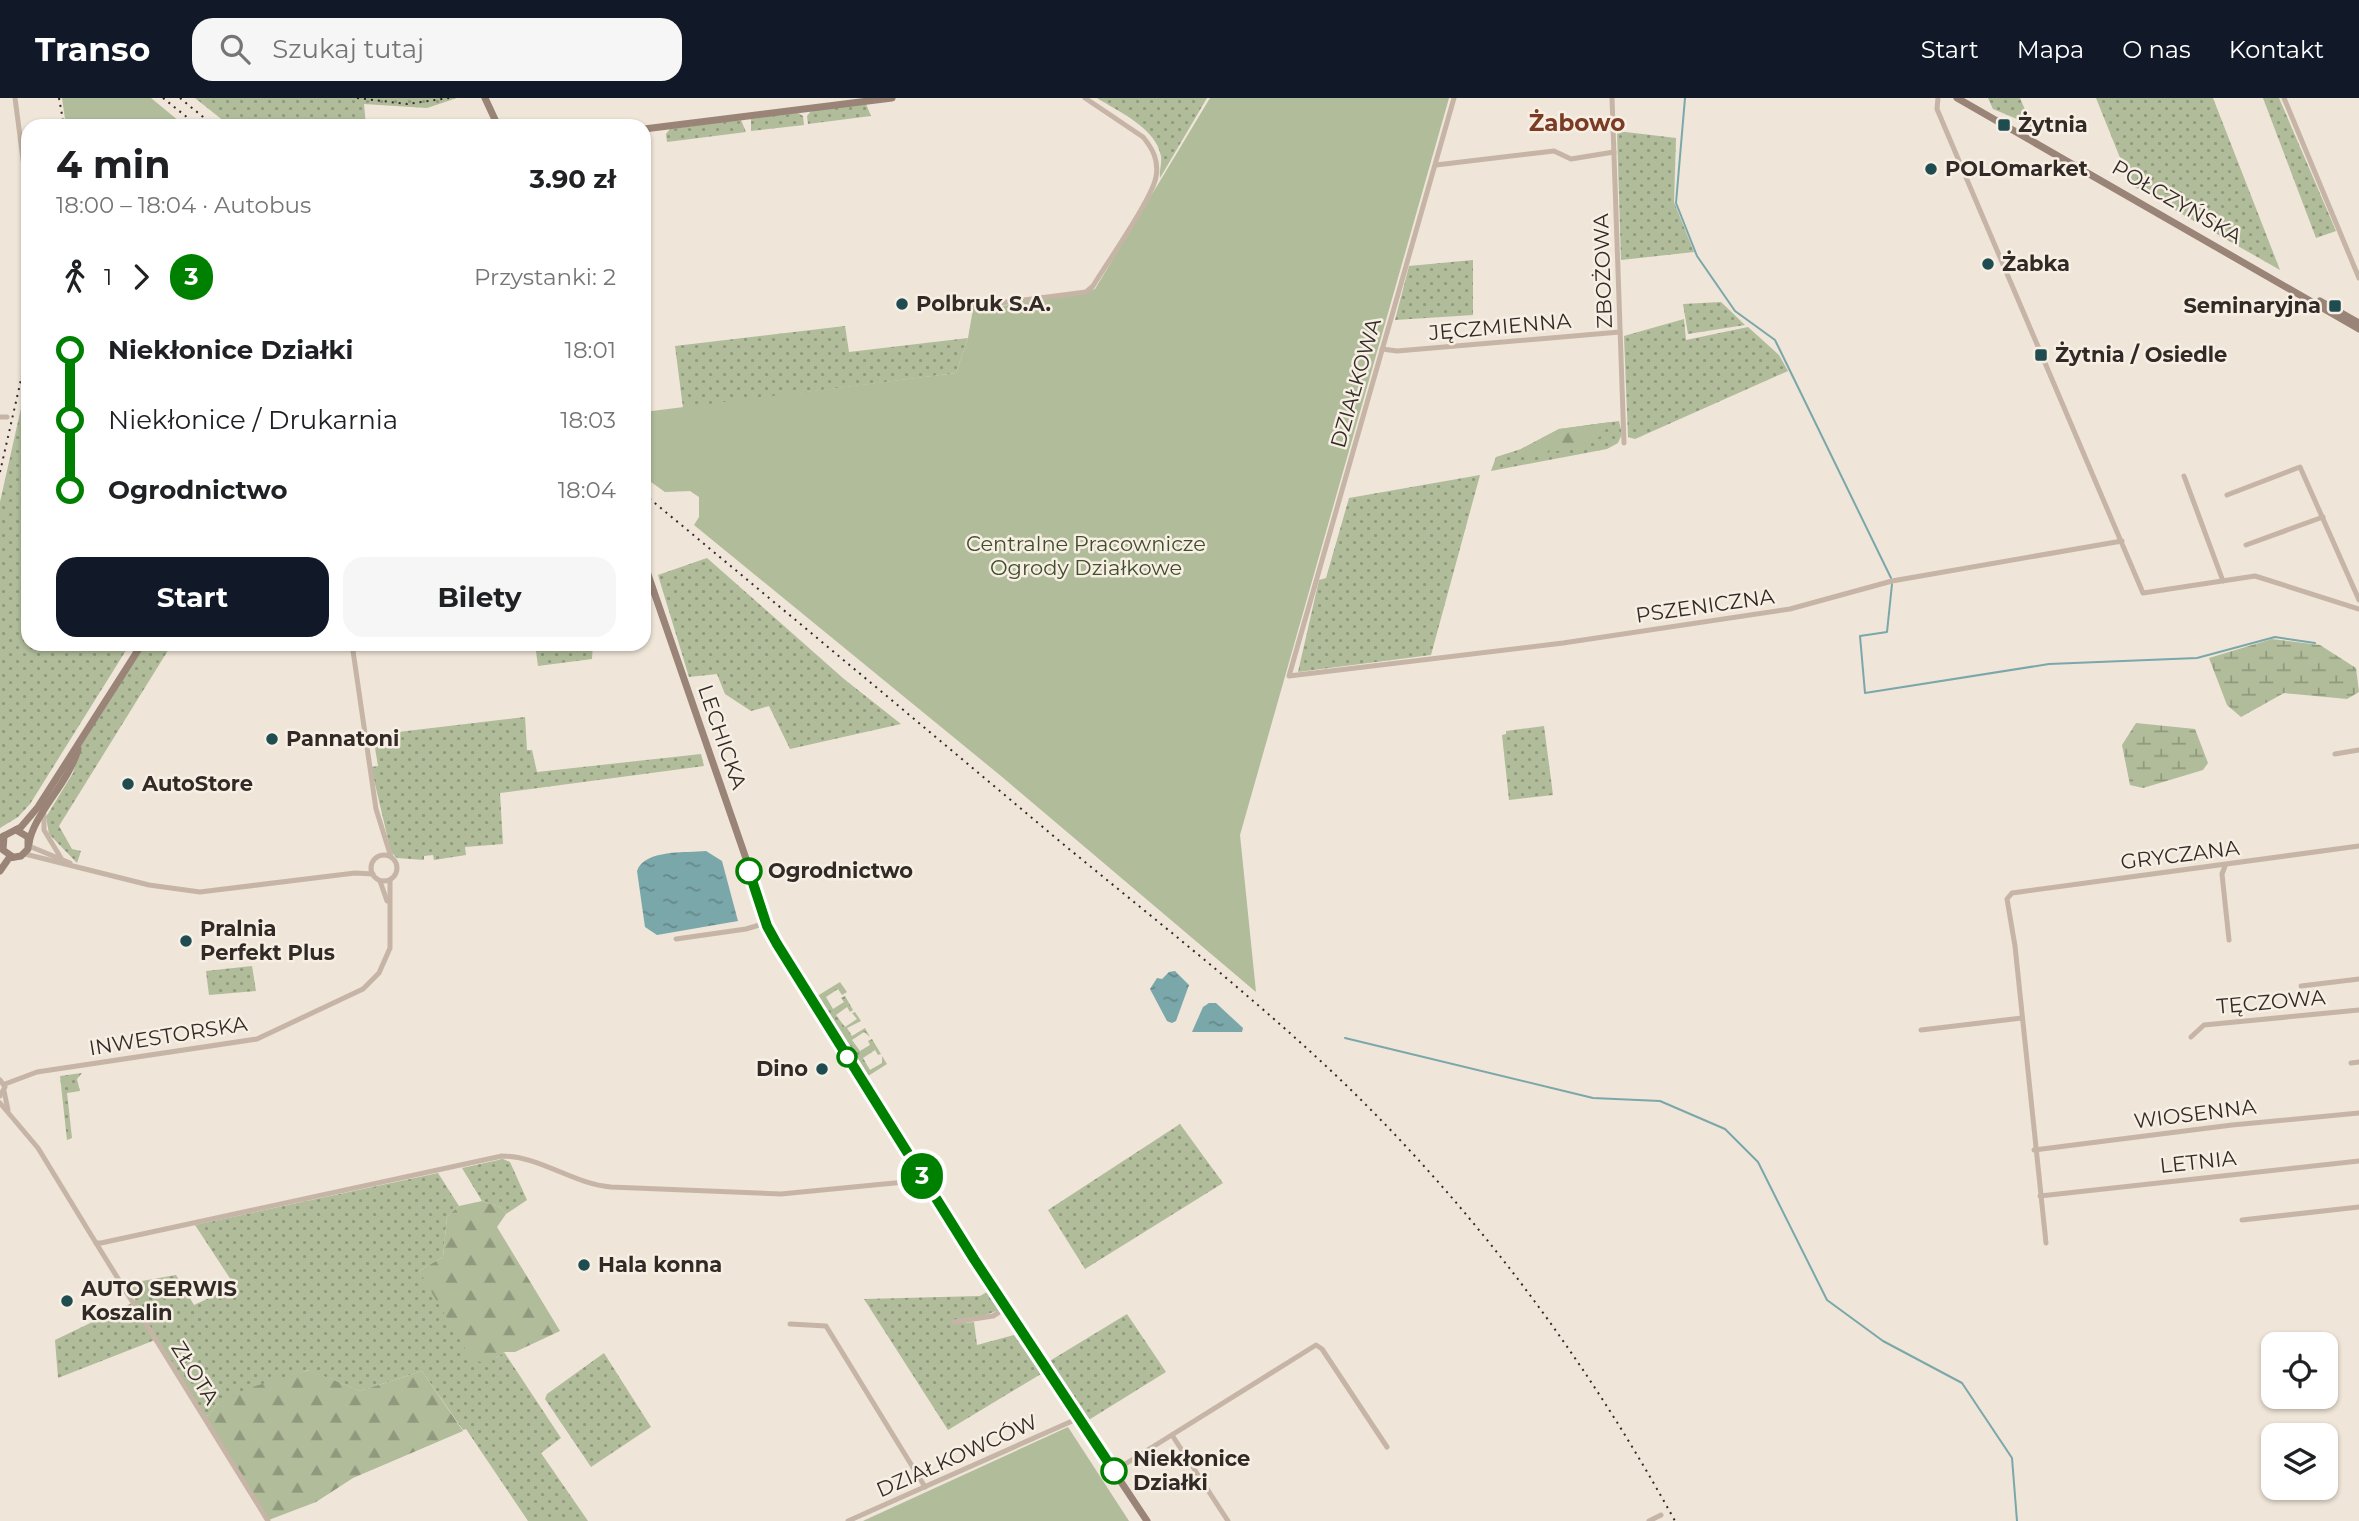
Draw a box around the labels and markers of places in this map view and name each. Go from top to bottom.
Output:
place label: Żytnia [2018,111,2088,137]
marker: Żytnia [1996,117,2012,133]
place label: POLOmarket [1945,156,2088,181]
marker: POLOmarket [1923,161,1939,177]
place label: Żabka [2002,250,2070,276]
marker: Żabka [1980,256,1996,272]
place label: Polbruk S.A. [916,291,1051,316]
place label: Seminaryjna [2183,293,2321,318]
marker: Polbruk S.A. [894,296,910,312]
marker: Seminaryjna [2327,298,2343,314]
place label: Żytnia / Osiedle [2055,341,2227,367]
marker: Żytnia / Osiedle [2033,347,2049,363]
place label: Pannatoni [286,726,399,751]
marker: Pannatoni [264,731,280,747]
place label: AutoStore [141,771,253,796]
marker: AutoStore [120,776,136,792]
marker: Ogrodnictwo [736,858,762,884]
place label: Ogrodnictwo [768,858,913,883]
place label: Pralnia Perfekt Plus [200,916,335,965]
marker: Pralnia Perfekt Plus [178,933,194,949]
unlabelled marker [837,1047,857,1067]
place label: Dino [756,1056,808,1081]
marker: Dino [814,1061,830,1077]
place label: Hala konna [598,1252,722,1277]
marker: Hala konna [576,1257,592,1273]
place label: AUTO SERWIS Koszalin [80,1276,237,1325]
marker: AUTO SERWIS Koszalin [59,1293,75,1309]
place label: Niekłonice Działki [1133,1446,1250,1495]
marker: Niekłonice Działki [1101,1458,1127,1484]

